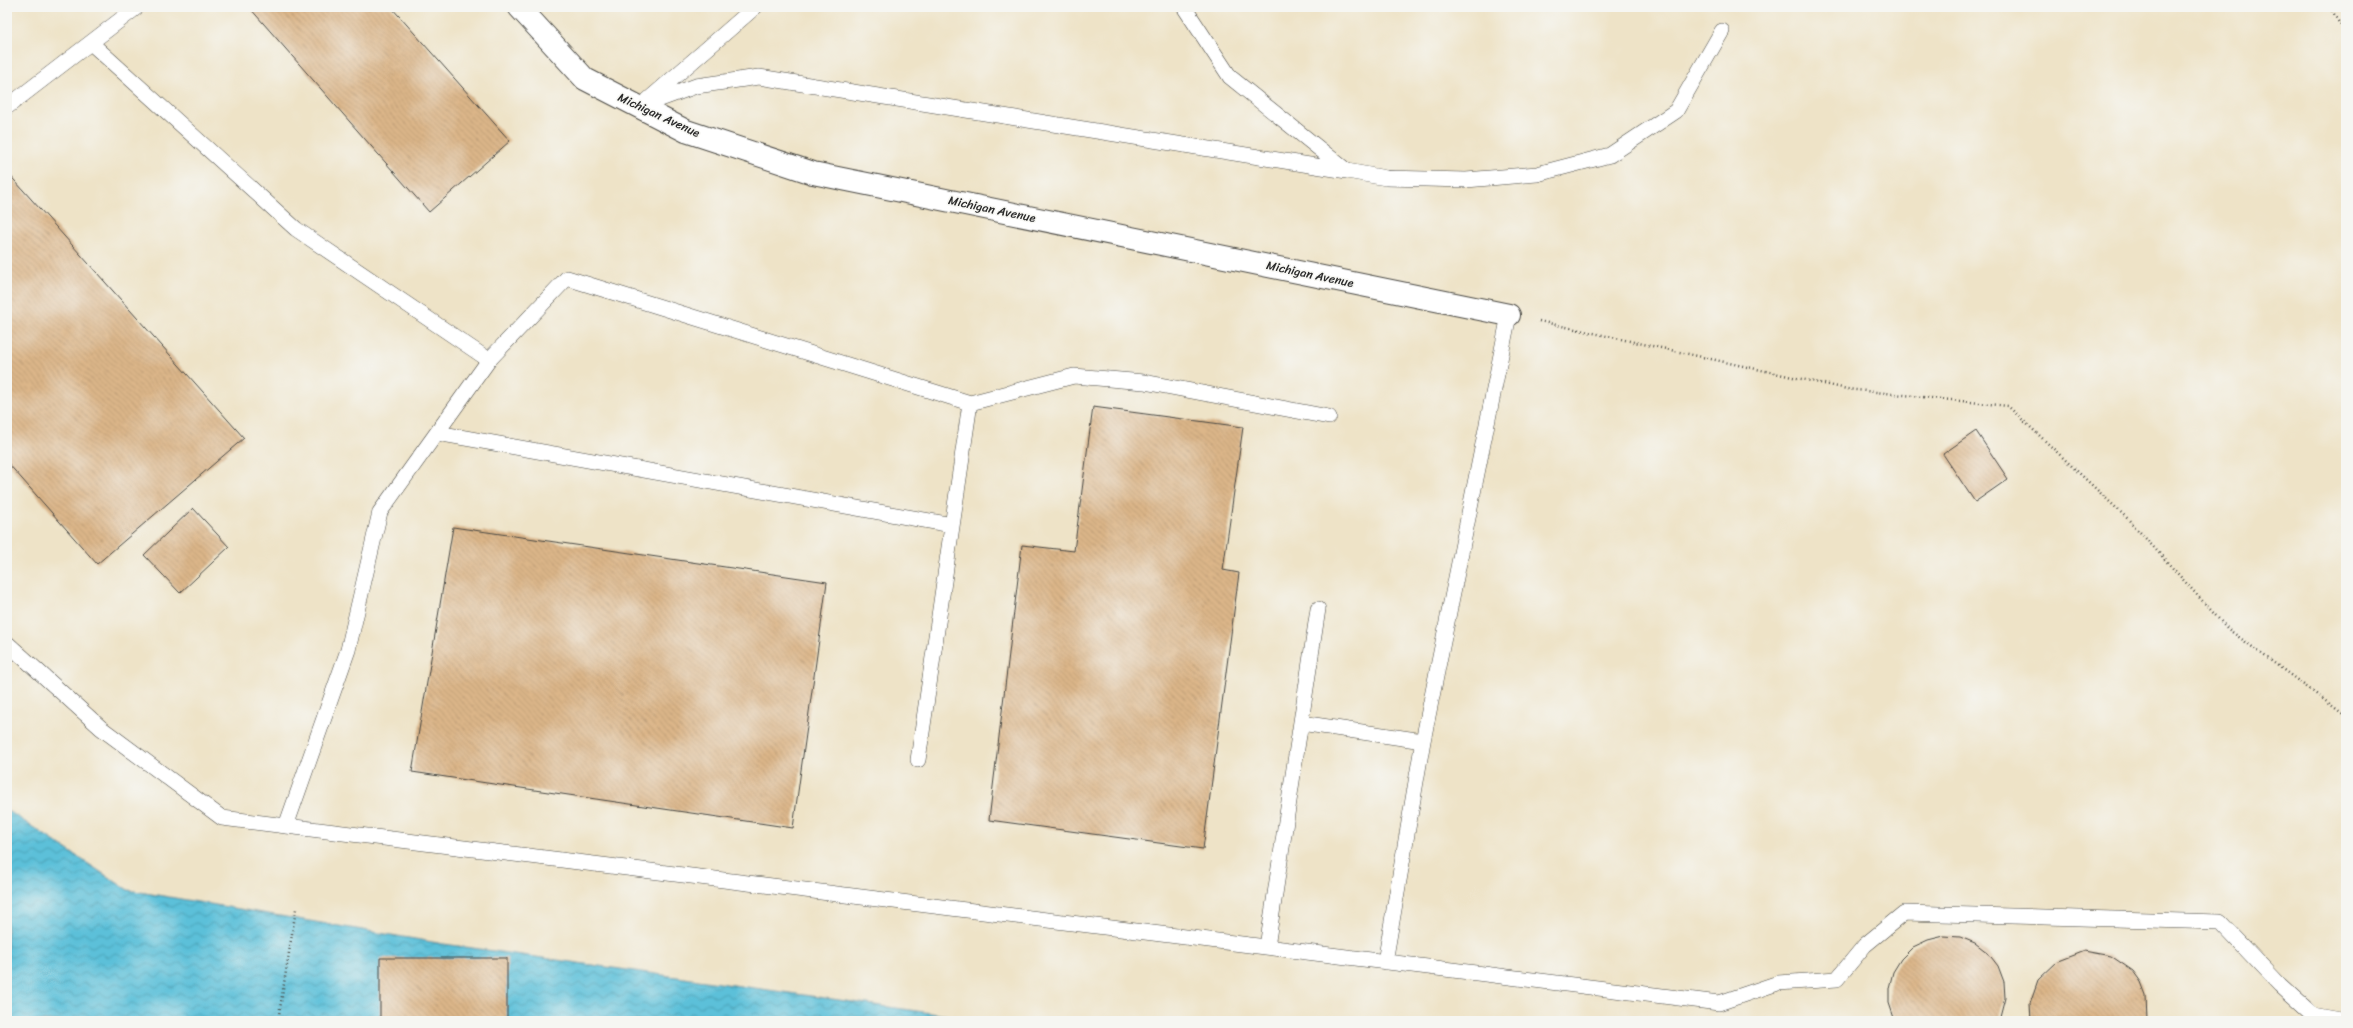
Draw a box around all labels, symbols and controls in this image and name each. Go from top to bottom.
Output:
street label: Michigan Avenue [614,86,704,144]
street label: Michigan Avenue [946,189,1038,229]
street label: Michigan Avenue [1264,254,1356,294]

